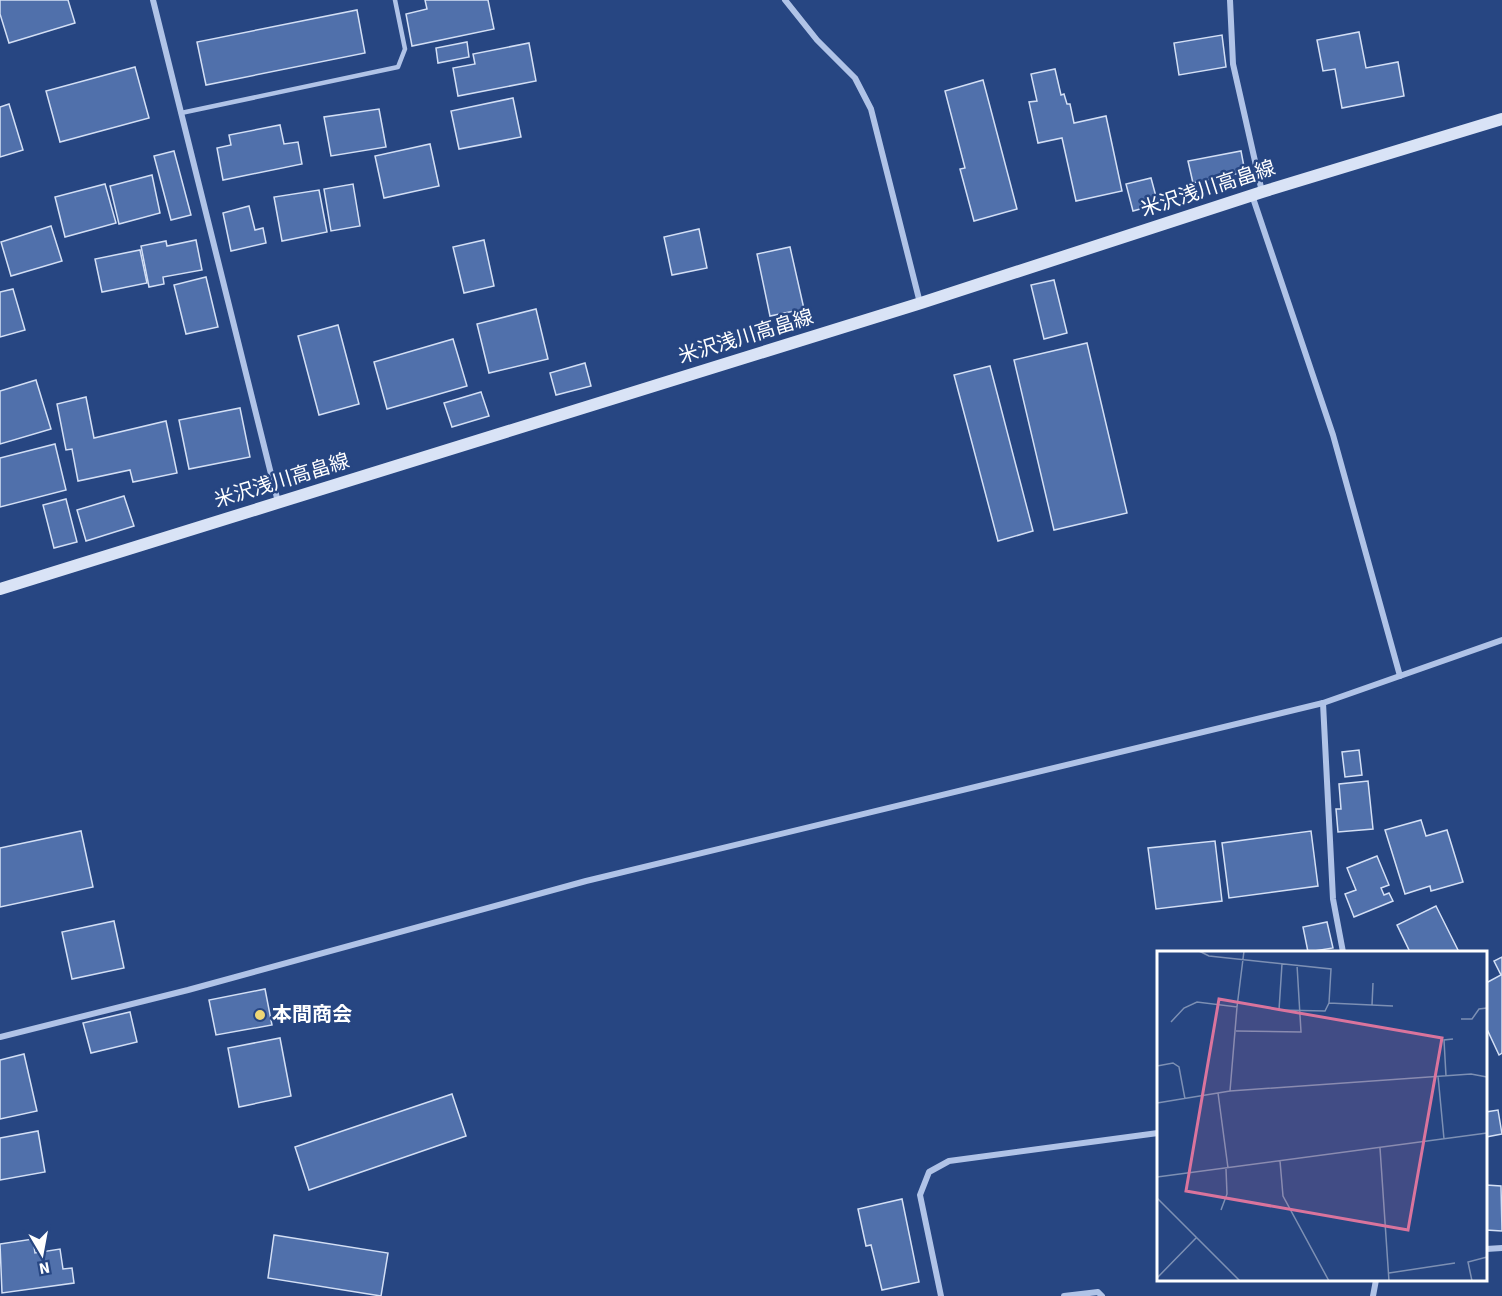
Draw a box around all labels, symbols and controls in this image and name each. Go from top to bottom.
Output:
street label: 米沢浅川高畠線 [1137,154,1279,224]
street label: 米沢浅川高畠線 [675,303,817,371]
street label: 米沢浅川高畠線 [211,447,353,515]
inset map [1157,951,1487,1281]
place label: 本間商会 [272,1001,352,1029]
marker: 本間商会 [253,1008,267,1022]
north arrow [12,1224,72,1284]
text: N [37,1256,52,1280]

